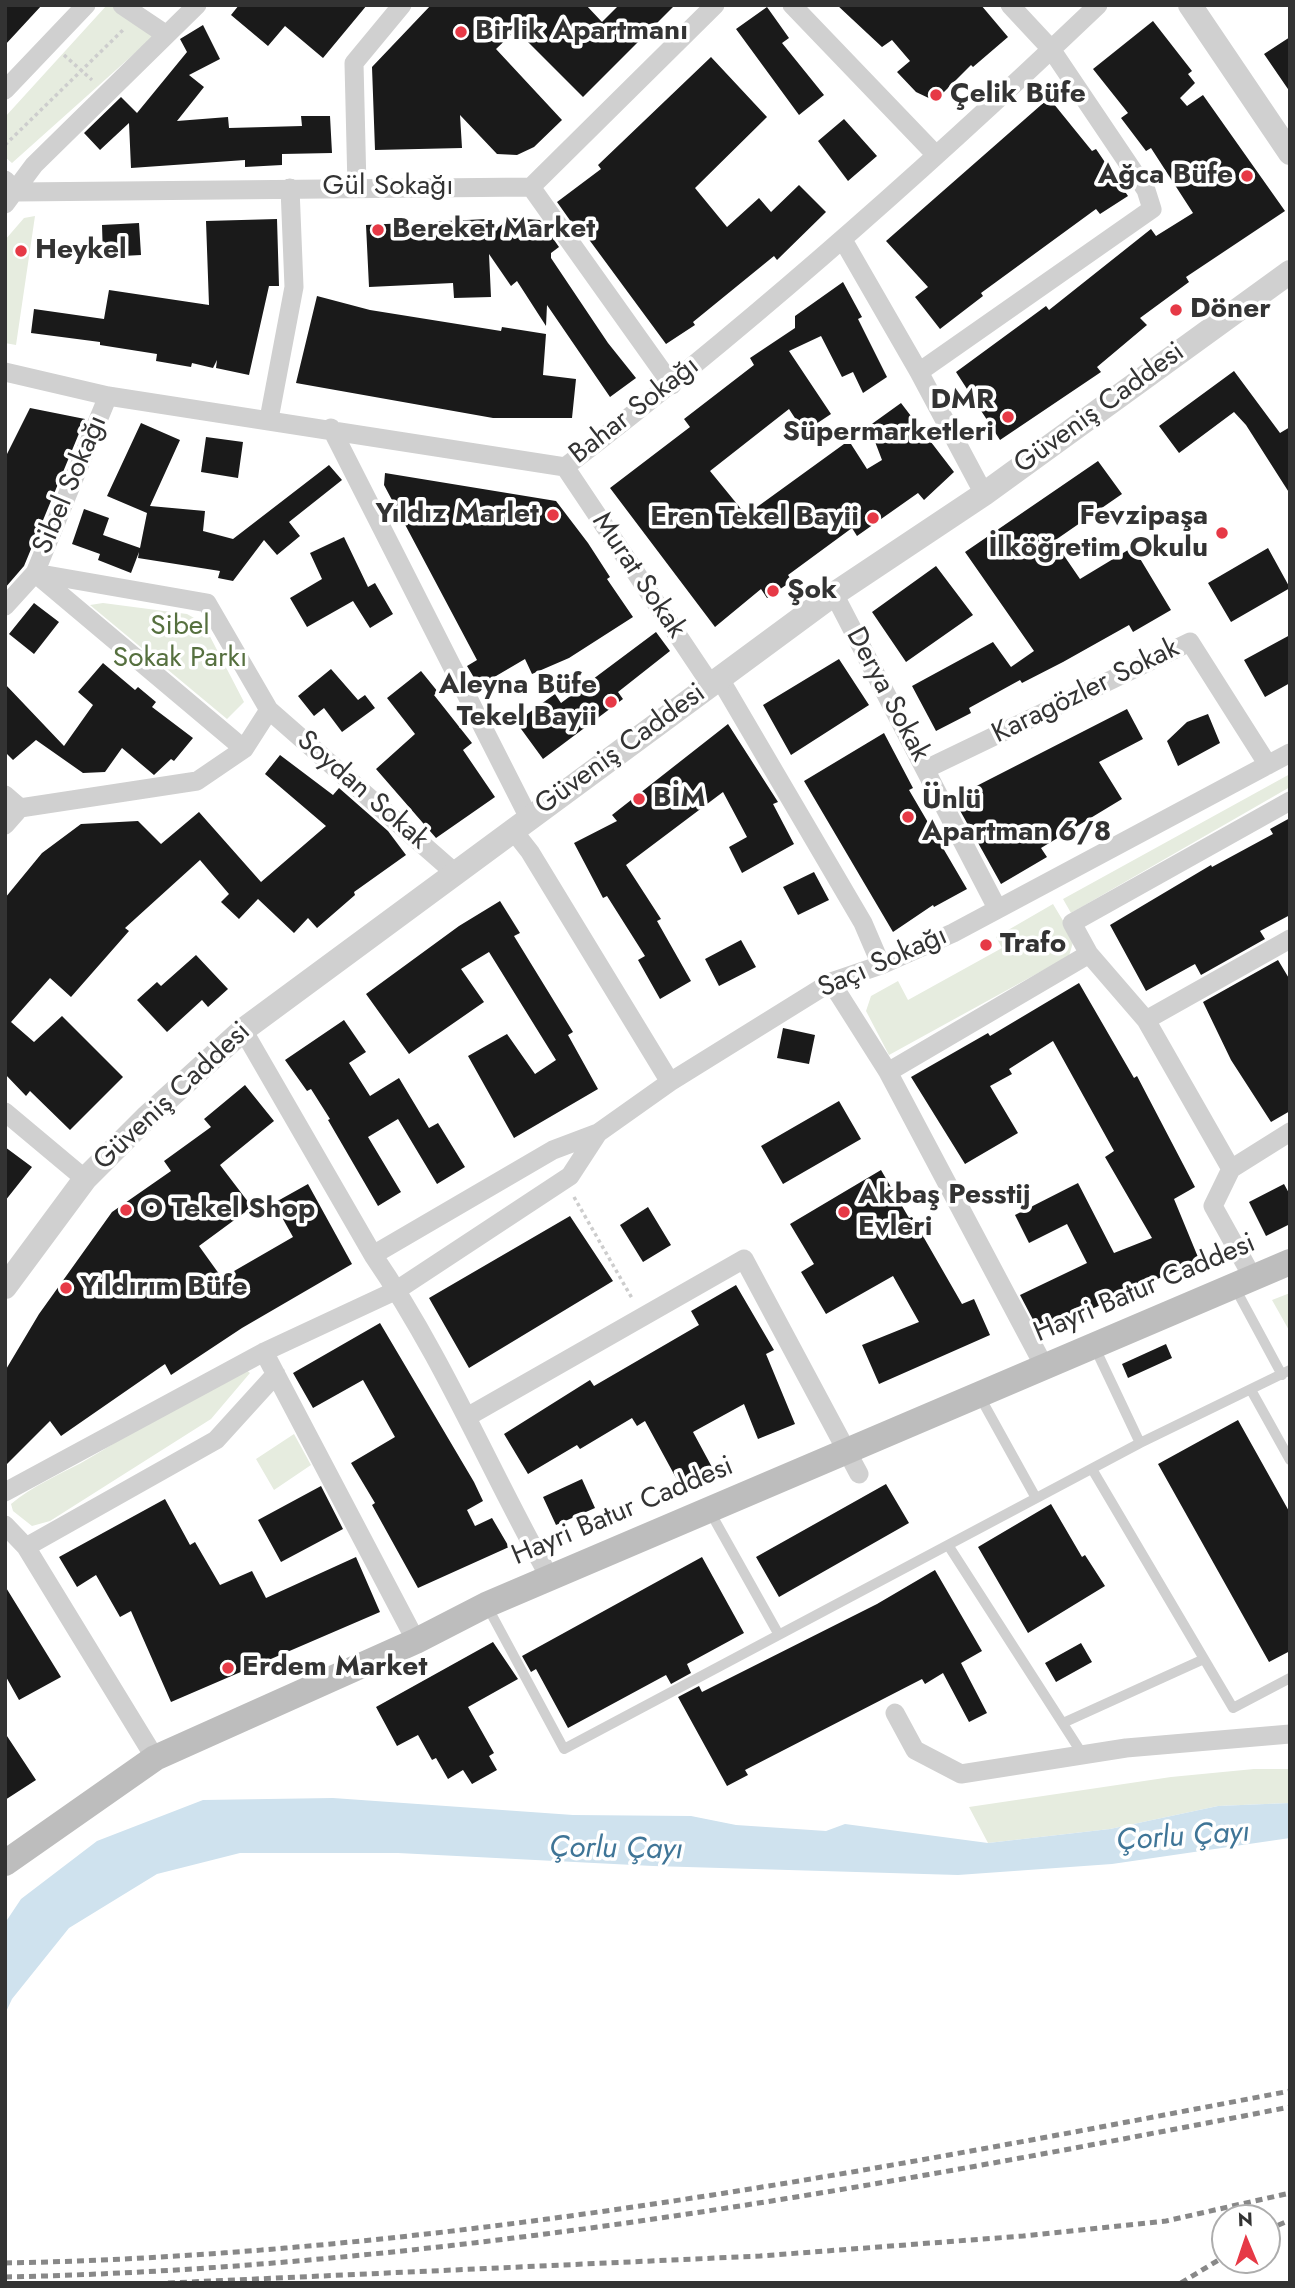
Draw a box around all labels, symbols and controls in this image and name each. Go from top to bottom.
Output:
place label: Birlik Apartmanı [475,15,688,49]
marker: Birlik Apartmanı [453,24,469,40]
place label: Çelik Büfe [950,78,1086,112]
marker: Çelik Büfe [928,87,944,103]
place label: Ağca Büfe [1098,159,1233,193]
marker: Ağca Büfe [1239,168,1255,184]
street label: Gül Sokağı [323,170,453,204]
place label: Bereket Market [392,213,595,247]
marker: Bereket Market [370,222,386,238]
place label: Heykel [35,234,127,268]
marker: Heykel [13,243,29,259]
place label: Döner [1190,293,1271,327]
marker: Döner [1168,302,1184,318]
street label: Güveniş Caddesi [1008,336,1192,482]
street label: Bahar Sokağı [564,350,706,472]
place label: DMR Süpermarketleri [782,384,994,450]
marker: DMR Süpermarketleri [1000,409,1016,425]
street label: Sibel Sokağı [27,411,115,559]
place label: Yıldız Marlet [375,498,539,532]
place label: Fevzipaşa İlköğretim Okulu [988,500,1208,566]
place label: Eren Tekel Bayii [650,501,859,535]
marker: Yıldız Marlet [545,507,561,523]
street label: Murat Sokak [584,507,692,645]
marker: Eren Tekel Bayii [865,510,881,526]
marker: Fevzipaşa İlköğretim Okulu [1214,525,1230,541]
place label: Şok [787,574,837,608]
marker: Şok [765,583,781,599]
park label: Sibel Sokak Parkı [113,610,247,676]
street label: Derya Sokak [838,622,936,768]
street label: Karagözler Sokak [987,632,1185,752]
place label: Aleyna Büfe Tekel Bayii [439,669,597,735]
street label: Güveniş Caddesi [529,677,713,823]
marker: Aleyna Büfe Tekel Bayii [603,694,619,710]
street label: Soydan Sokak [289,725,435,857]
place label: BİM [653,782,705,816]
place label: Ünlü Apartman 6/8 [922,784,1111,850]
marker: BİM [631,791,647,807]
marker: Ünlü Apartman 6/8 [900,809,916,825]
street label: Saçı Sokağı [813,920,953,1006]
place label: Trafo [1000,928,1066,962]
marker: Trafo [978,937,994,953]
street label: Güveniş Caddesi [88,1016,258,1178]
place label: Akbaş Pesstij Evleri [858,1179,1031,1245]
place label: O Tekel Shop [140,1193,315,1227]
marker: O Tekel Shop [118,1202,134,1218]
marker: Akbaş Pesstij Evleri [836,1204,852,1220]
street label: Hayri Batur Caddesi [1029,1227,1261,1351]
place label: Yıldırım Büfe [80,1271,247,1305]
marker: Yıldırım Büfe [58,1280,74,1296]
street label: Hayri Batur Caddesi [507,1450,739,1574]
place label: Erdem Market [242,1651,427,1685]
marker: Erdem Market [220,1660,236,1676]
water label: Çorlu Çayı [1115,1815,1251,1861]
water label: Çorlu Çayı [549,1831,683,1869]
north arrow [1211,2204,1281,2274]
text: N [1237,2206,1253,2233]

